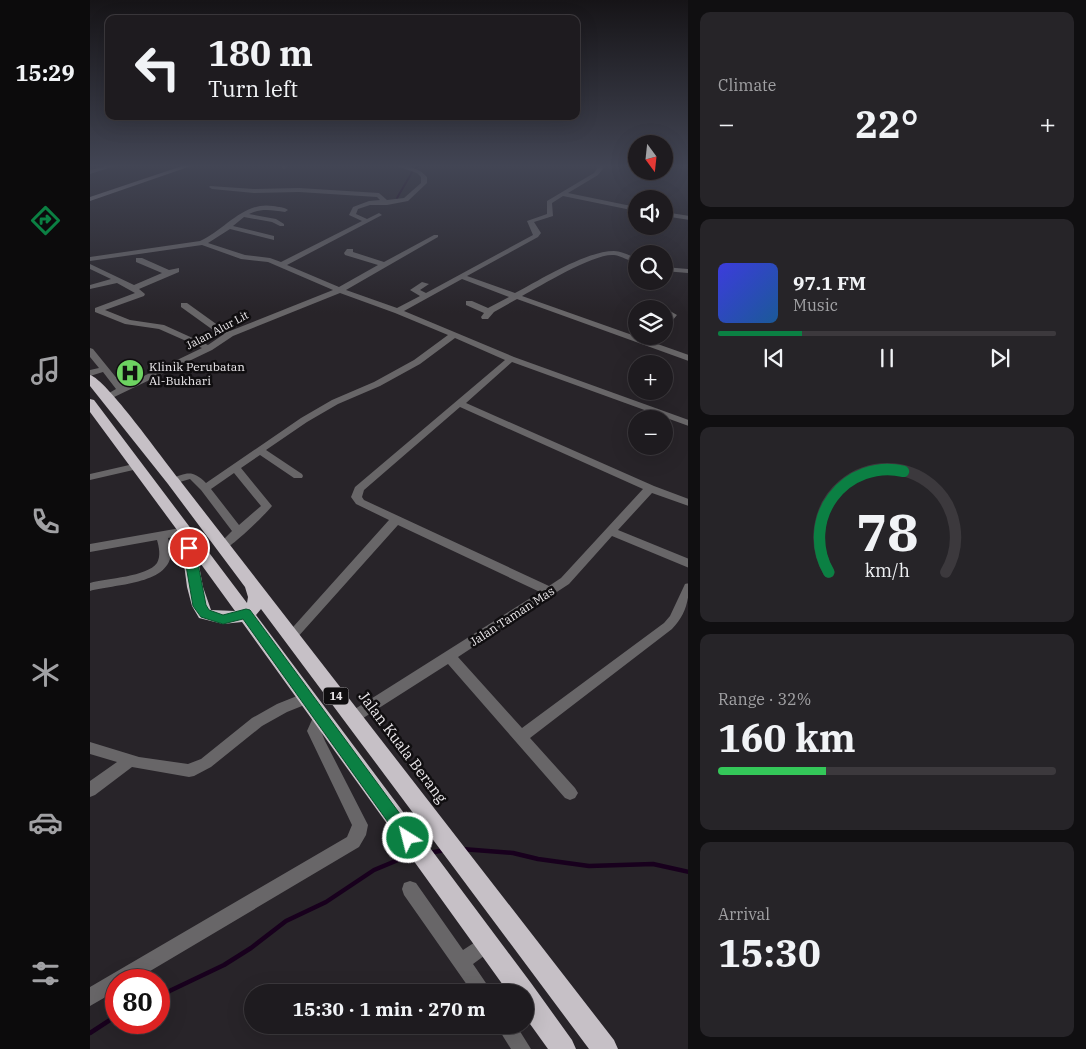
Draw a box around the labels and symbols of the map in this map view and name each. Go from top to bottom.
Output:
north arrow [628,135,672,180]
street label: Jalan Alur Lit [183,308,251,352]
hospital icon: Klinik Perubatan Al-Bukhari [115,358,145,388]
place label: Klinik Perubatan Al-Bukhari [149,359,245,388]
pin [168,527,210,569]
street label: Jalan Taman Mas [467,583,557,649]
street label: Jalan Kuala Berang [355,687,451,807]
road number: 14 [324,688,348,704]
position arrow [381,811,433,863]
speed limit sign: 80 [105,969,170,1034]

